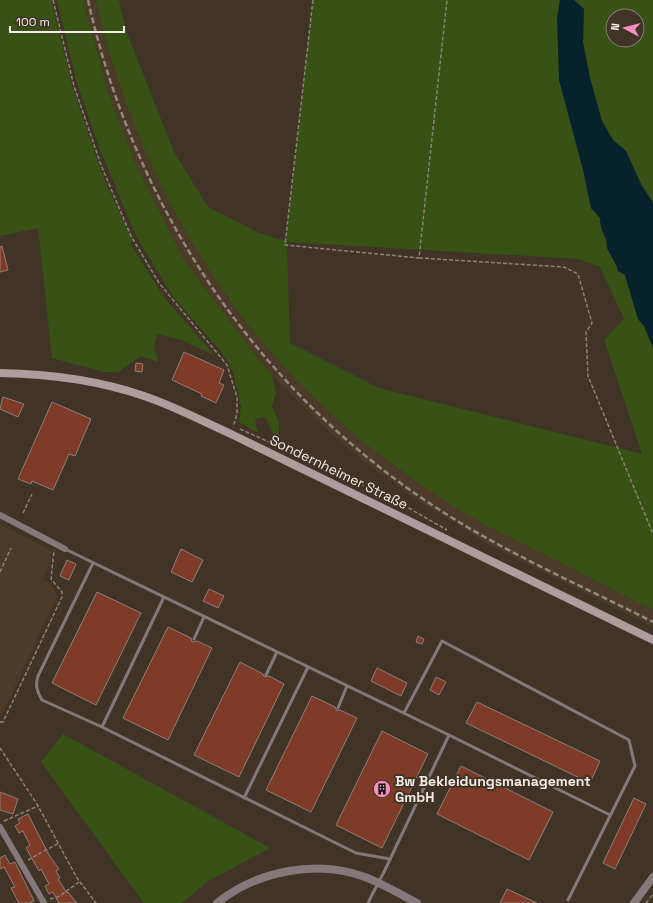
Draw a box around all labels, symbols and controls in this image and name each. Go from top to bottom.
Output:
scale bar [10,8,124,34]
north arrow [605,8,645,48]
text: 100 m [16,14,50,30]
text: N [608,22,622,31]
street label: Sondernheimer Straße [267,431,411,513]
place label: Bw Bekleidungsmanagement GmbH [395,772,591,806]
building icon: Bw Bekleidungsmanagement GmbH [372,779,392,799]

